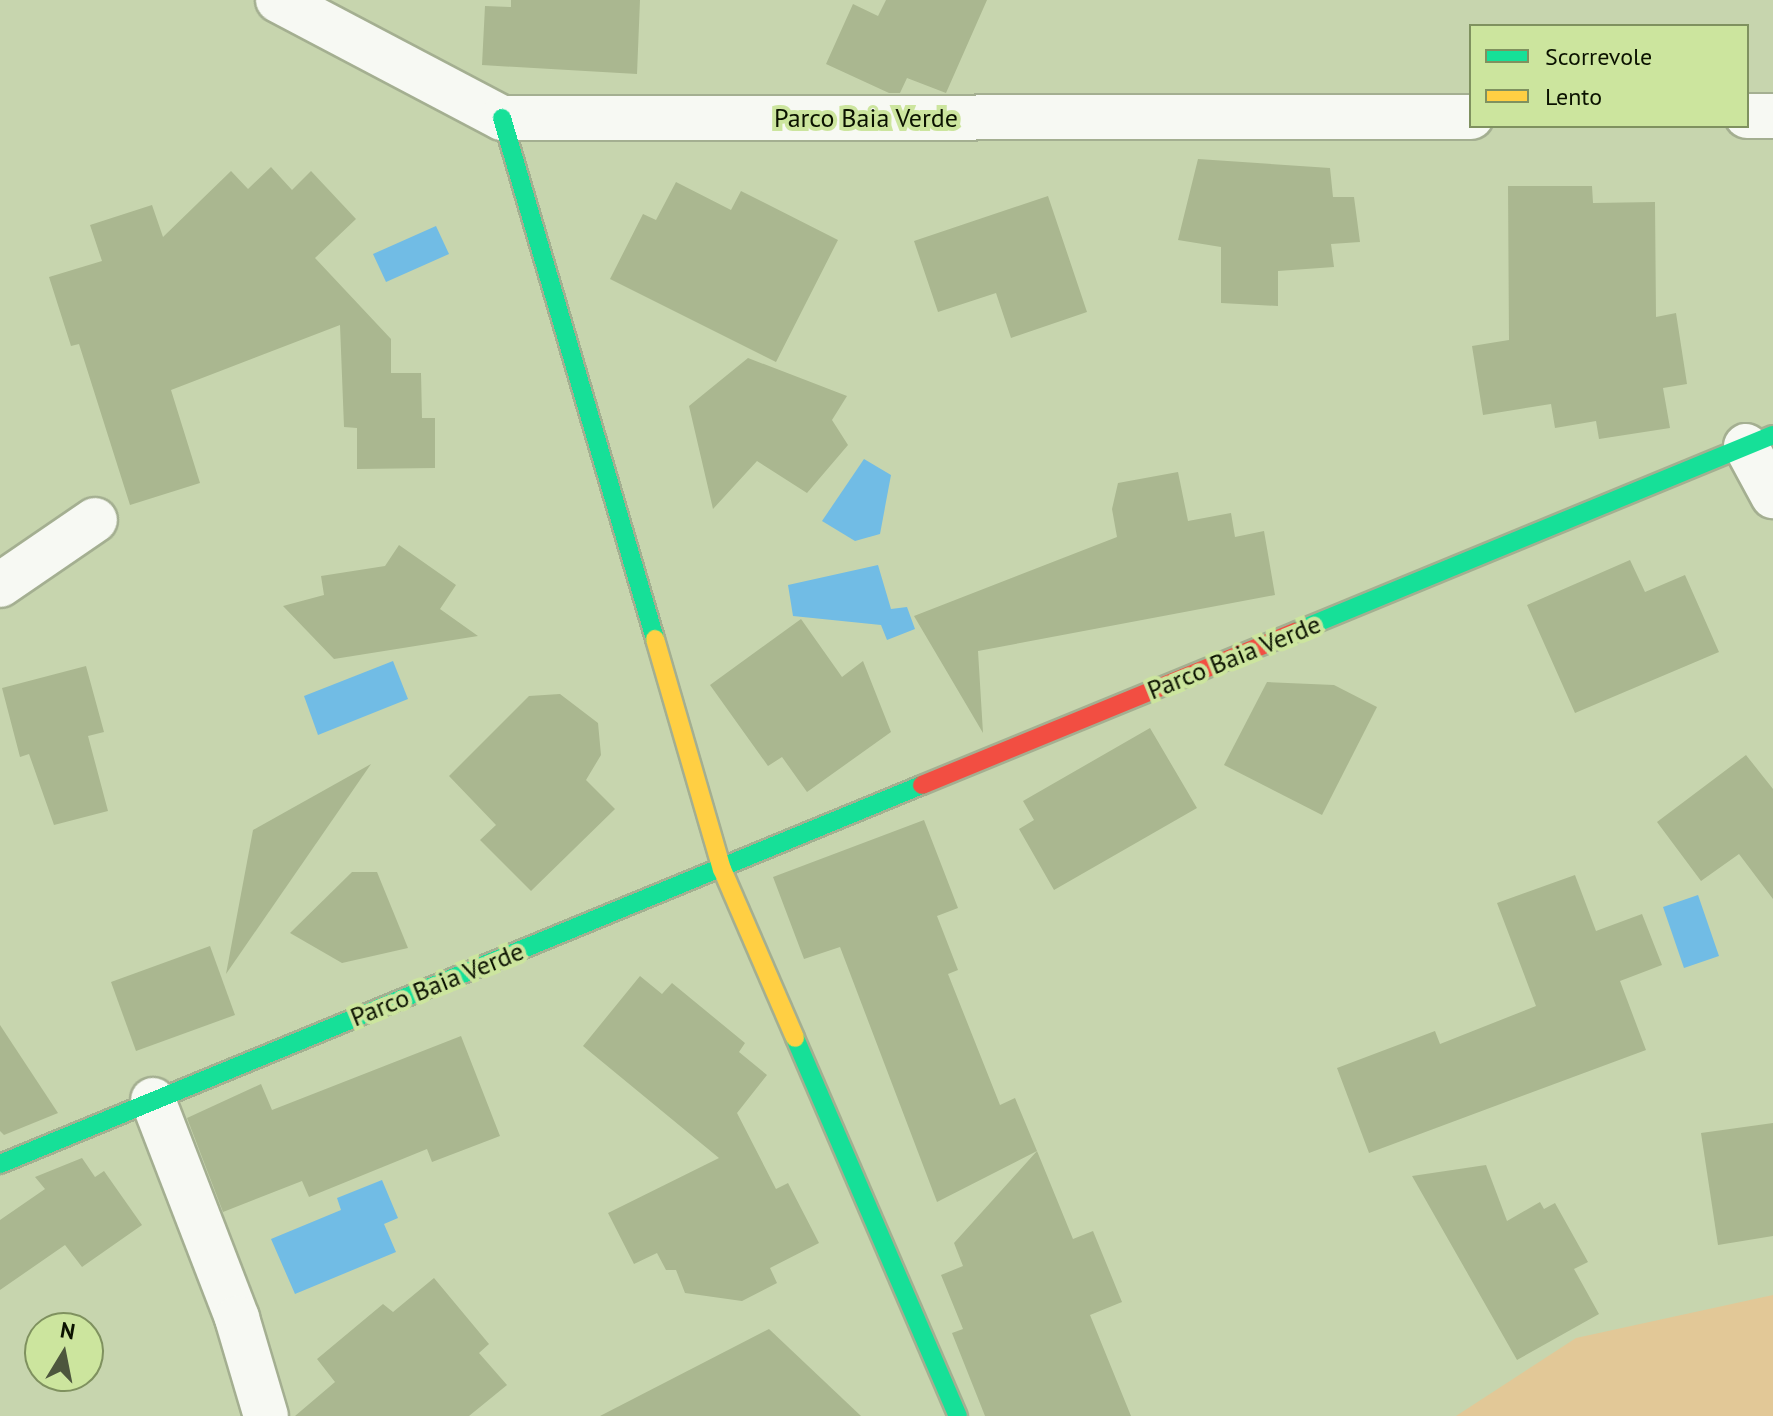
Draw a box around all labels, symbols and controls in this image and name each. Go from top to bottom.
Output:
legend [1469,24,1749,128]
text: Scorrevole [1545,41,1652,72]
text: Lento [1545,81,1602,112]
street label: Parco Baia Verde [774,102,958,134]
street label: Parco Baia Verde [1143,608,1325,706]
street label: Parco Baia Verde [346,935,528,1033]
north arrow [24,1312,104,1392]
text: N [58,1315,77,1345]

